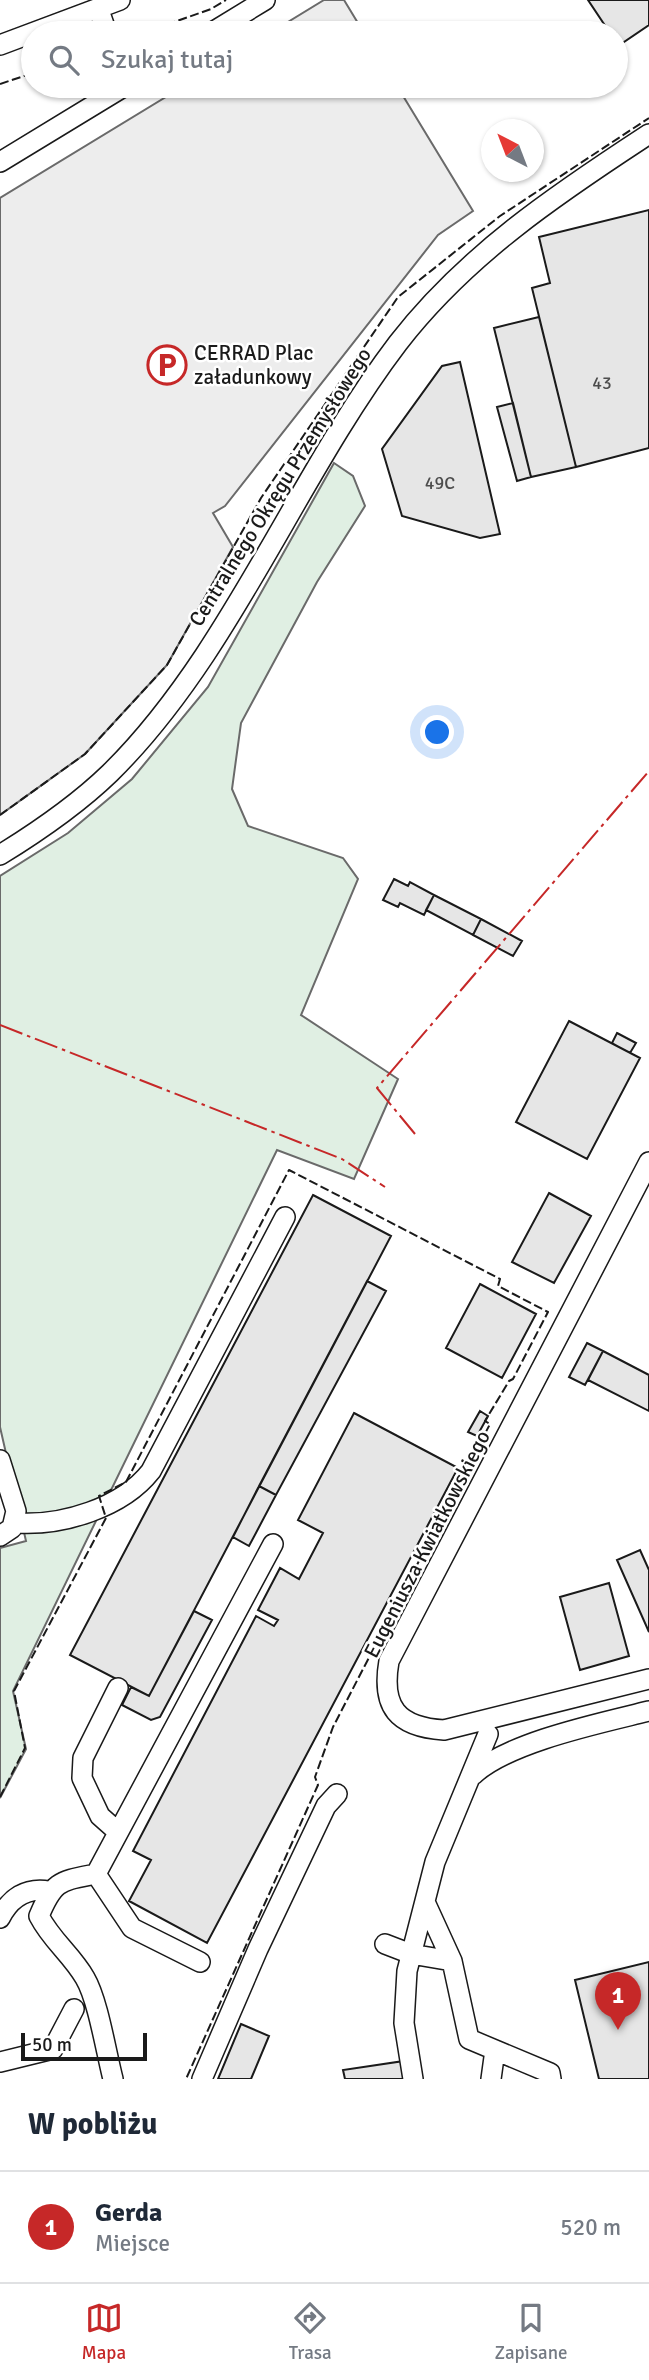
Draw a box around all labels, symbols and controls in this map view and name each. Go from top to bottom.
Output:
search box [21,21,628,98]
icon: search [45,41,83,79]
text: Szukaj tutaj [101,44,233,76]
north arrow [481,119,544,182]
place label: CERRAD Plac załadunkowy [194,340,314,390]
street label: Centralnego Okręgu Przemysłowego [183,343,377,631]
parking icon: CERRAD Plac załadunkowy [146,344,188,386]
house number: 43 [592,372,612,394]
house number: 49C [425,472,455,494]
your location [420,715,454,749]
street label: Eugeniusza Kwiatkowskiego [358,1426,496,1662]
pin: 1 [595,1972,641,2030]
scale bar [21,2030,147,2062]
text: 50 m [32,2033,72,2057]
text: W pobliżu [28,2106,157,2143]
text: Gerda [95,2197,162,2229]
text: 1 [45,2213,57,2242]
text: 520 m [560,2213,621,2242]
text: Miejsce [95,2229,170,2258]
tab: Mapa [81,2299,126,2365]
tab: Trasa [289,2299,332,2365]
tab: Zapisane [495,2299,568,2365]

